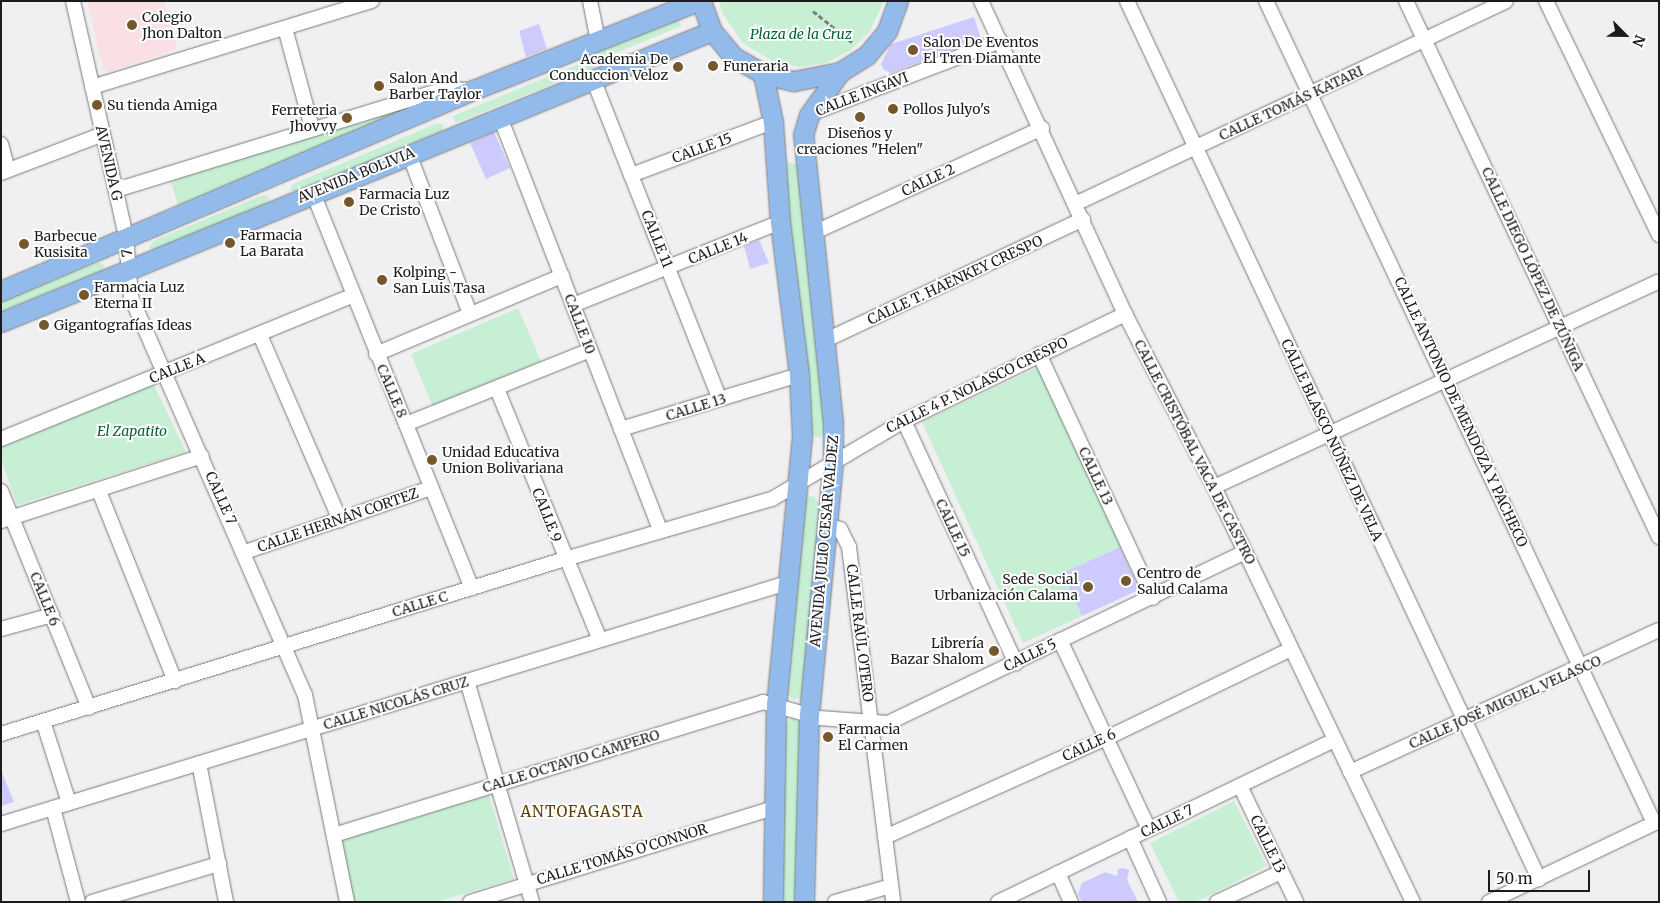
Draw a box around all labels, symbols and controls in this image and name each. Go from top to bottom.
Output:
place label: Colegio Jhon Dalton [142,9,222,41]
north arrow [1600,10,1650,60]
marker: Colegio Jhon Dalton [126,19,138,31]
park label: Plaza de la Cruz [750,26,852,42]
text: N [1628,32,1649,49]
place label: Salon De Eventos El Tren Diamante [923,34,1041,66]
marker: Salon De Eventos El Tren Diamante [907,44,919,56]
place label: Academia De Conduccion Veloz [550,51,668,84]
place label: Funeraria [723,58,789,74]
marker: Funeraria [707,60,719,72]
marker: Academia De Conduccion Veloz [672,61,684,73]
street label: CALLE TOMÁS KATARI [1216,62,1366,144]
street label: CALLE INGAVI [813,69,911,119]
place label: Salon And Barber Taylor [389,70,481,102]
marker: Salon And Barber Taylor [373,80,385,92]
place label: Su tienda Amiga [107,97,217,113]
marker: Su tienda Amiga [91,99,103,111]
place label: Pollos Julyo's [903,101,990,117]
place label: Ferreteria Jhovvy [271,102,337,134]
marker: Pollos Julyo's [887,103,899,115]
marker: Diseños y creaciones "Helen" [854,111,866,123]
marker: Ferreteria Jhovvy [341,112,353,124]
street label: AVENIDA G [92,124,126,202]
place label: Diseños y creaciones "Helen" [797,125,923,158]
street label: CALLE 15 [670,129,734,167]
street label: AVENIDA BOLIVIA [295,144,417,206]
street label: CALLE 2 [899,160,957,200]
street label: CALLE DIEGO LÓPEZ DE ZÚÑIGA [1478,164,1588,374]
place label: Farmacia Luz De Cristo [359,186,449,218]
marker: Farmacia Luz De Cristo [343,196,355,208]
street label: CALLE 11 [638,208,676,270]
place label: Farmacia La Barata [240,227,304,260]
place label: Barbecue Kusisita [34,228,97,260]
street label: CALLE 14 [686,229,750,267]
street label: CALLE T. HAENKEY CRESPO [865,232,1045,328]
marker: Farmacia La Barata [224,237,236,249]
marker: Barbecue Kusisita [18,238,30,250]
street label: 7 [118,248,136,258]
place label: Kolping - San Luis Tasa [393,264,485,296]
marker: Kolping - San Luis Tasa [375,273,389,287]
street label: CALLE ANTONIO DE MENDOZA Y PACHECO [1391,274,1531,550]
place label: Farmacia Luz Eterna II [94,279,184,312]
marker: Farmacia Luz Eterna II [78,289,90,301]
street label: CALLE 10 [561,292,599,356]
place label: Gigantografías Ideas [54,317,192,333]
marker: Gigantografías Ideas [38,319,50,331]
street label: CALLE 4 P. NOLASCO CRESPO [883,334,1071,436]
street label: CALLE BLASCO NÚÑEZ DE VELA [1278,336,1386,544]
street label: CALLE CRISTÓBAL VACA DE CASTRO [1131,337,1259,567]
street label: CALLE A [147,349,207,387]
street label: CALLE 8 [373,362,411,420]
street label: CALLE 13 [664,390,728,424]
park label: El Zapatito [97,423,167,439]
street label: AVENIDA JULIO CESAR VALDEZ [806,434,842,648]
place label: Unidad Educativa Union Bolivariana [442,444,564,477]
street label: CALLE 13 [1075,444,1117,508]
marker: Unidad Educativa Union Bolivariana [426,454,438,466]
street label: CALLE 7 [202,469,240,527]
street label: CALLE HERNÁN CORTEZ [255,485,421,555]
street label: CALLE 9 [529,486,565,544]
street label: CALLE 15 [932,496,974,560]
street label: CALLE RAÚL OTERO [843,563,877,703]
place label: Centro de Salud Calama [1137,565,1228,598]
street label: CALLE 6 [27,570,63,628]
place label: Sede Social Urbanización Calama [934,571,1078,604]
marker: Centro de Salud Calama [1119,574,1133,588]
marker: Sede Social Urbanización Calama [1082,581,1094,593]
street label: CALLE C [390,588,450,620]
place label: Librería Bazar Shalom [890,635,984,668]
street label: CALLE 5 [1001,635,1059,675]
marker: Librería Bazar Shalom [988,645,1000,657]
street label: CALLE JOSÉ MIGUEL VELASCO [1406,652,1604,752]
street label: CALLE NICOLÁS CRUZ [321,673,471,733]
place label: Farmacia El Carmen [838,721,908,754]
street label: CALLE 6 [1060,725,1118,765]
street label: CALLE OCTAVIO CAMPERO [480,726,662,796]
marker: Farmacia El Carmen [822,731,834,743]
street label: CALLE 7 [1138,801,1196,841]
district label: ANTOFAGASTA [519,803,645,821]
street label: CALLE 13 [1247,812,1289,876]
street label: CALLE TOMÁS O'CONNOR [535,820,709,888]
scale bar [1490,860,1592,892]
text: 50 m [1496,869,1533,888]

